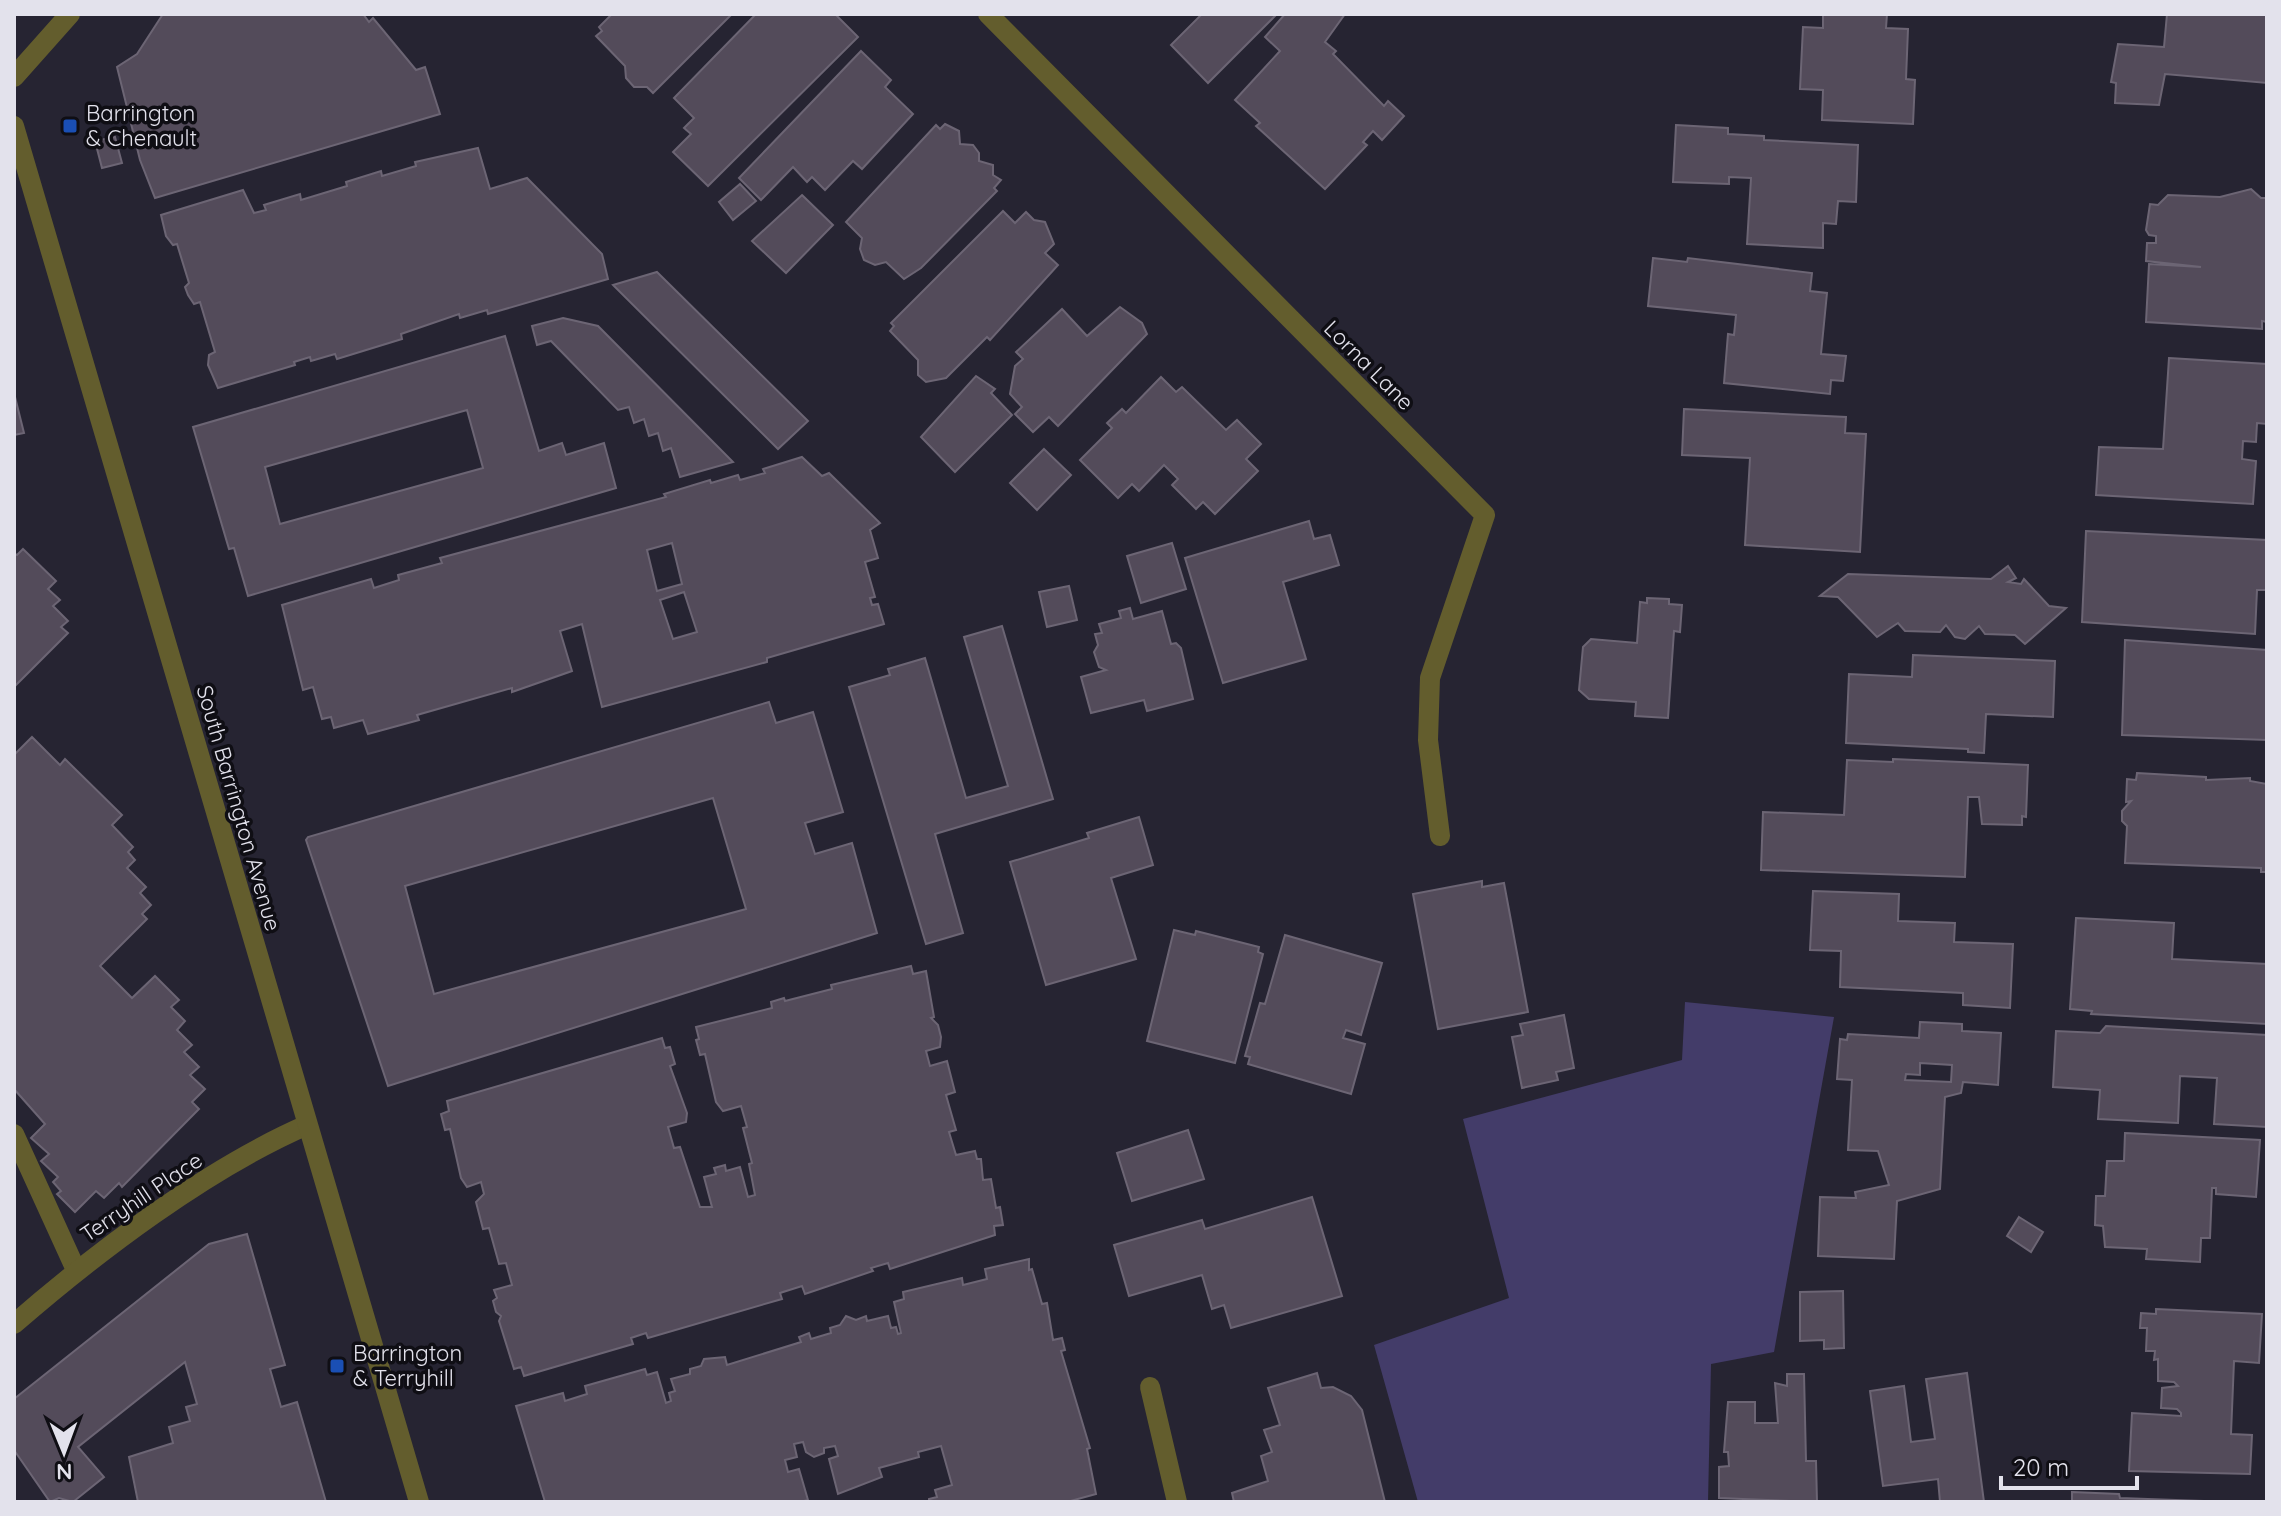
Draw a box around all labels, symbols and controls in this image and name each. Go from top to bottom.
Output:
place label: Barrington & Chenault [86,99,197,152]
marker: Barrington & Chenault [61,117,79,135]
street label: Lorna Lane [1318,314,1420,416]
street label: South Barrington Avenue [190,682,288,934]
street label: Terryhill Place [75,1146,207,1248]
place label: Barrington & Terryhill [353,1339,462,1392]
marker: Barrington & Terryhill [328,1357,346,1375]
north arrow [24,1412,104,1492]
scale bar [2001,1440,2137,1490]
text: 20 m [2013,1452,2069,1482]
text: N [56,1458,73,1486]

